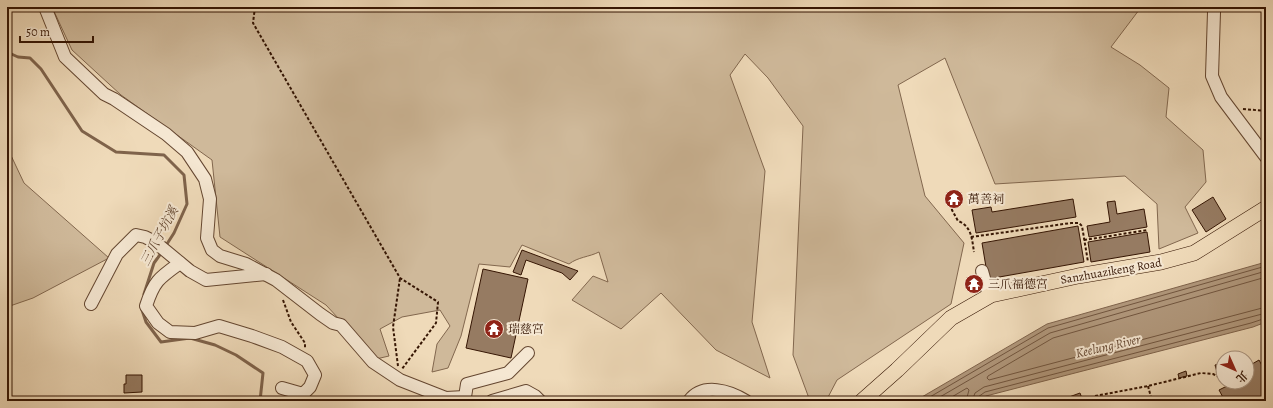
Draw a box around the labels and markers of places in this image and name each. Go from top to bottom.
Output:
temple icon: 萬善祠 [943,188,965,210]
place label: 萬善祠 [968,191,1004,207]
temple icon: 三爪福德宮 [963,273,985,295]
place label: 三爪福德宮 [988,276,1048,292]
temple icon: 瑞慈宮 [483,318,505,340]
place label: 瑞慈宮 [508,321,544,337]

